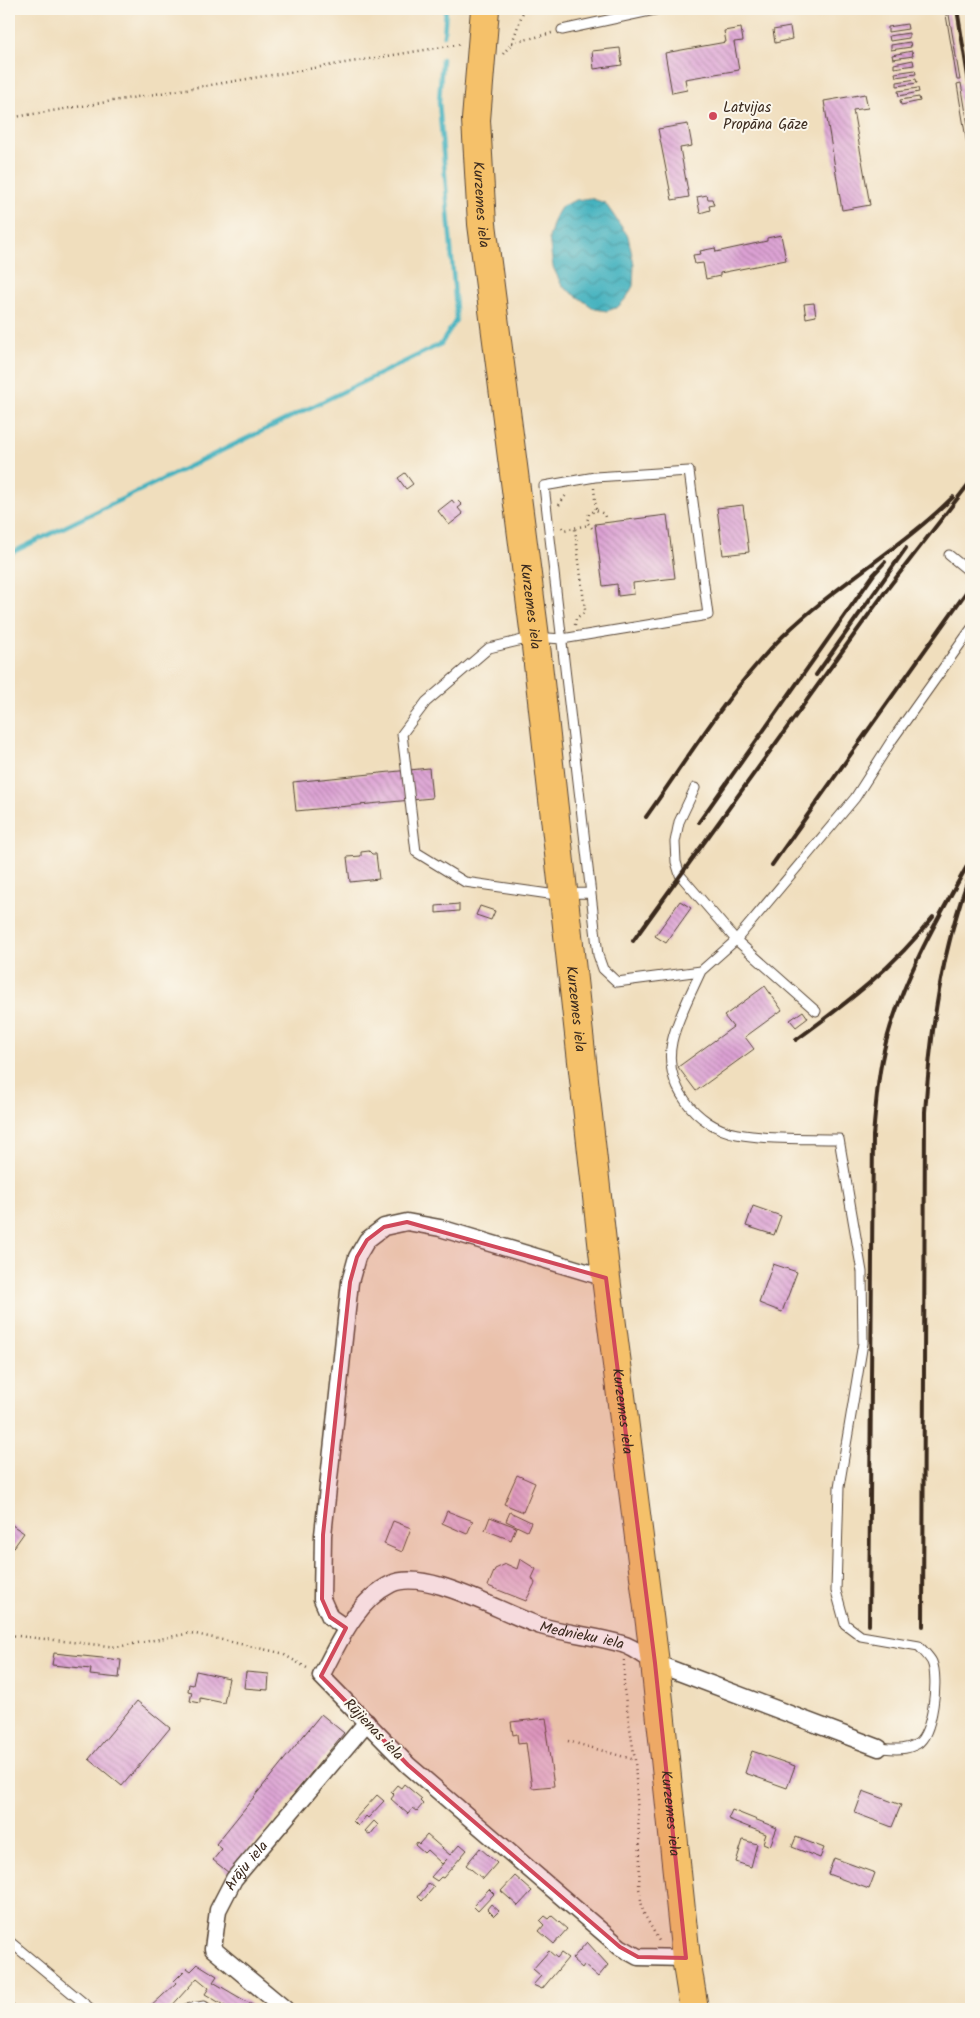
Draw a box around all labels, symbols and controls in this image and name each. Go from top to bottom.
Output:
place label: Latvijas Propāna Gāze [723,96,808,137]
marker: Latvijas Propāna Gāze [707,110,719,122]
street label: Kurzemes iela [465,161,496,249]
street label: Kurzemes iela [513,562,547,651]
street label: Kurzemes iela [558,965,592,1053]
street label: Kurzemes iela [605,1367,639,1456]
street label: Mednieku iela [537,1615,627,1657]
street label: Rūjienas iela [337,1693,409,1766]
street label: Kurzemes iela [653,1769,686,1858]
street label: Arāju iela [219,1835,275,1895]

